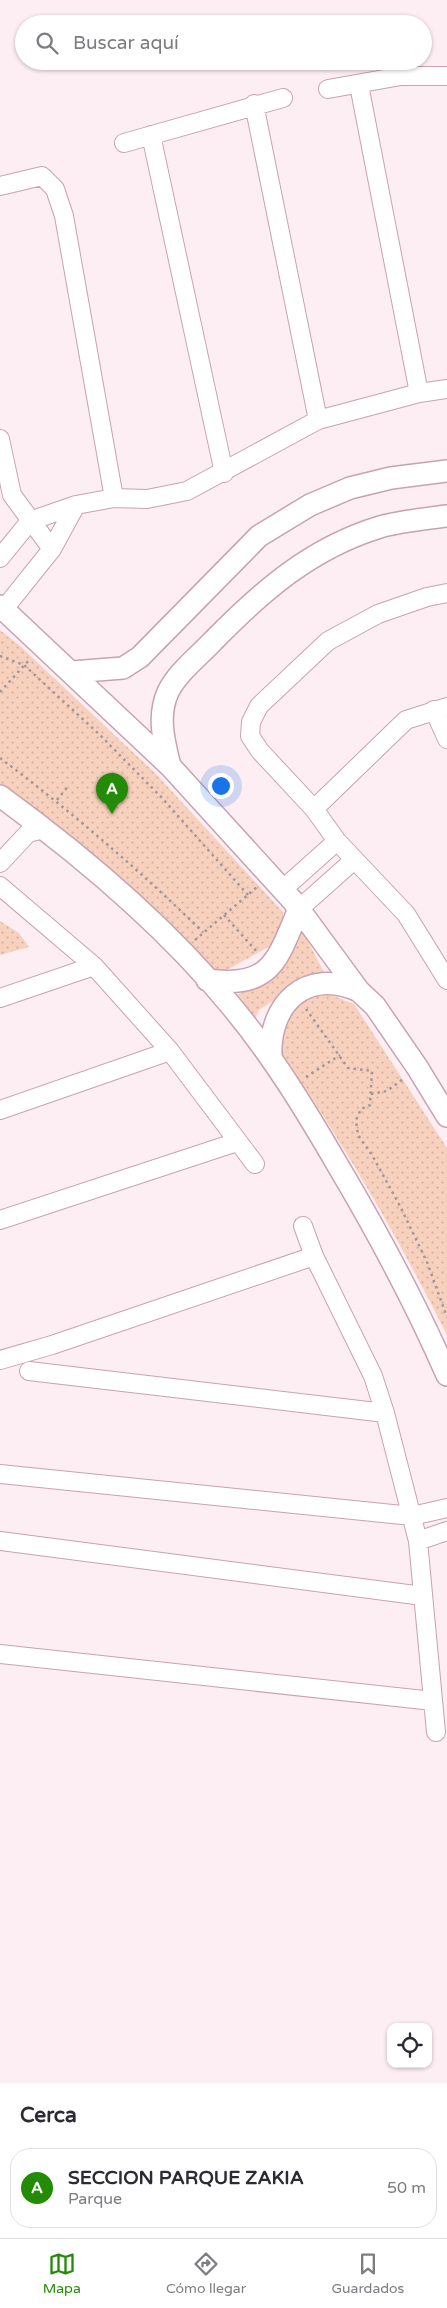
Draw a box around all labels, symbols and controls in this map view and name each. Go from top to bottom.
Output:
search box [15,15,432,70]
icon: search [33,29,61,57]
text: Buscar aquí [73,32,179,54]
pin: A [96,773,128,814]
your location [208,773,234,799]
map controls [387,2023,432,2068]
button: locate [387,2023,432,2068]
text: Cerca [20,2103,77,2128]
text: SECCION PARQUE ZAKIA [68,2167,304,2189]
text: A [31,2178,43,2198]
text: 50 m [387,2178,426,2198]
text: Parque [68,2189,122,2209]
tab: Mapa [43,2250,81,2297]
tab: Cómo llegar [166,2250,246,2297]
tab: Guardados [331,2250,404,2297]

